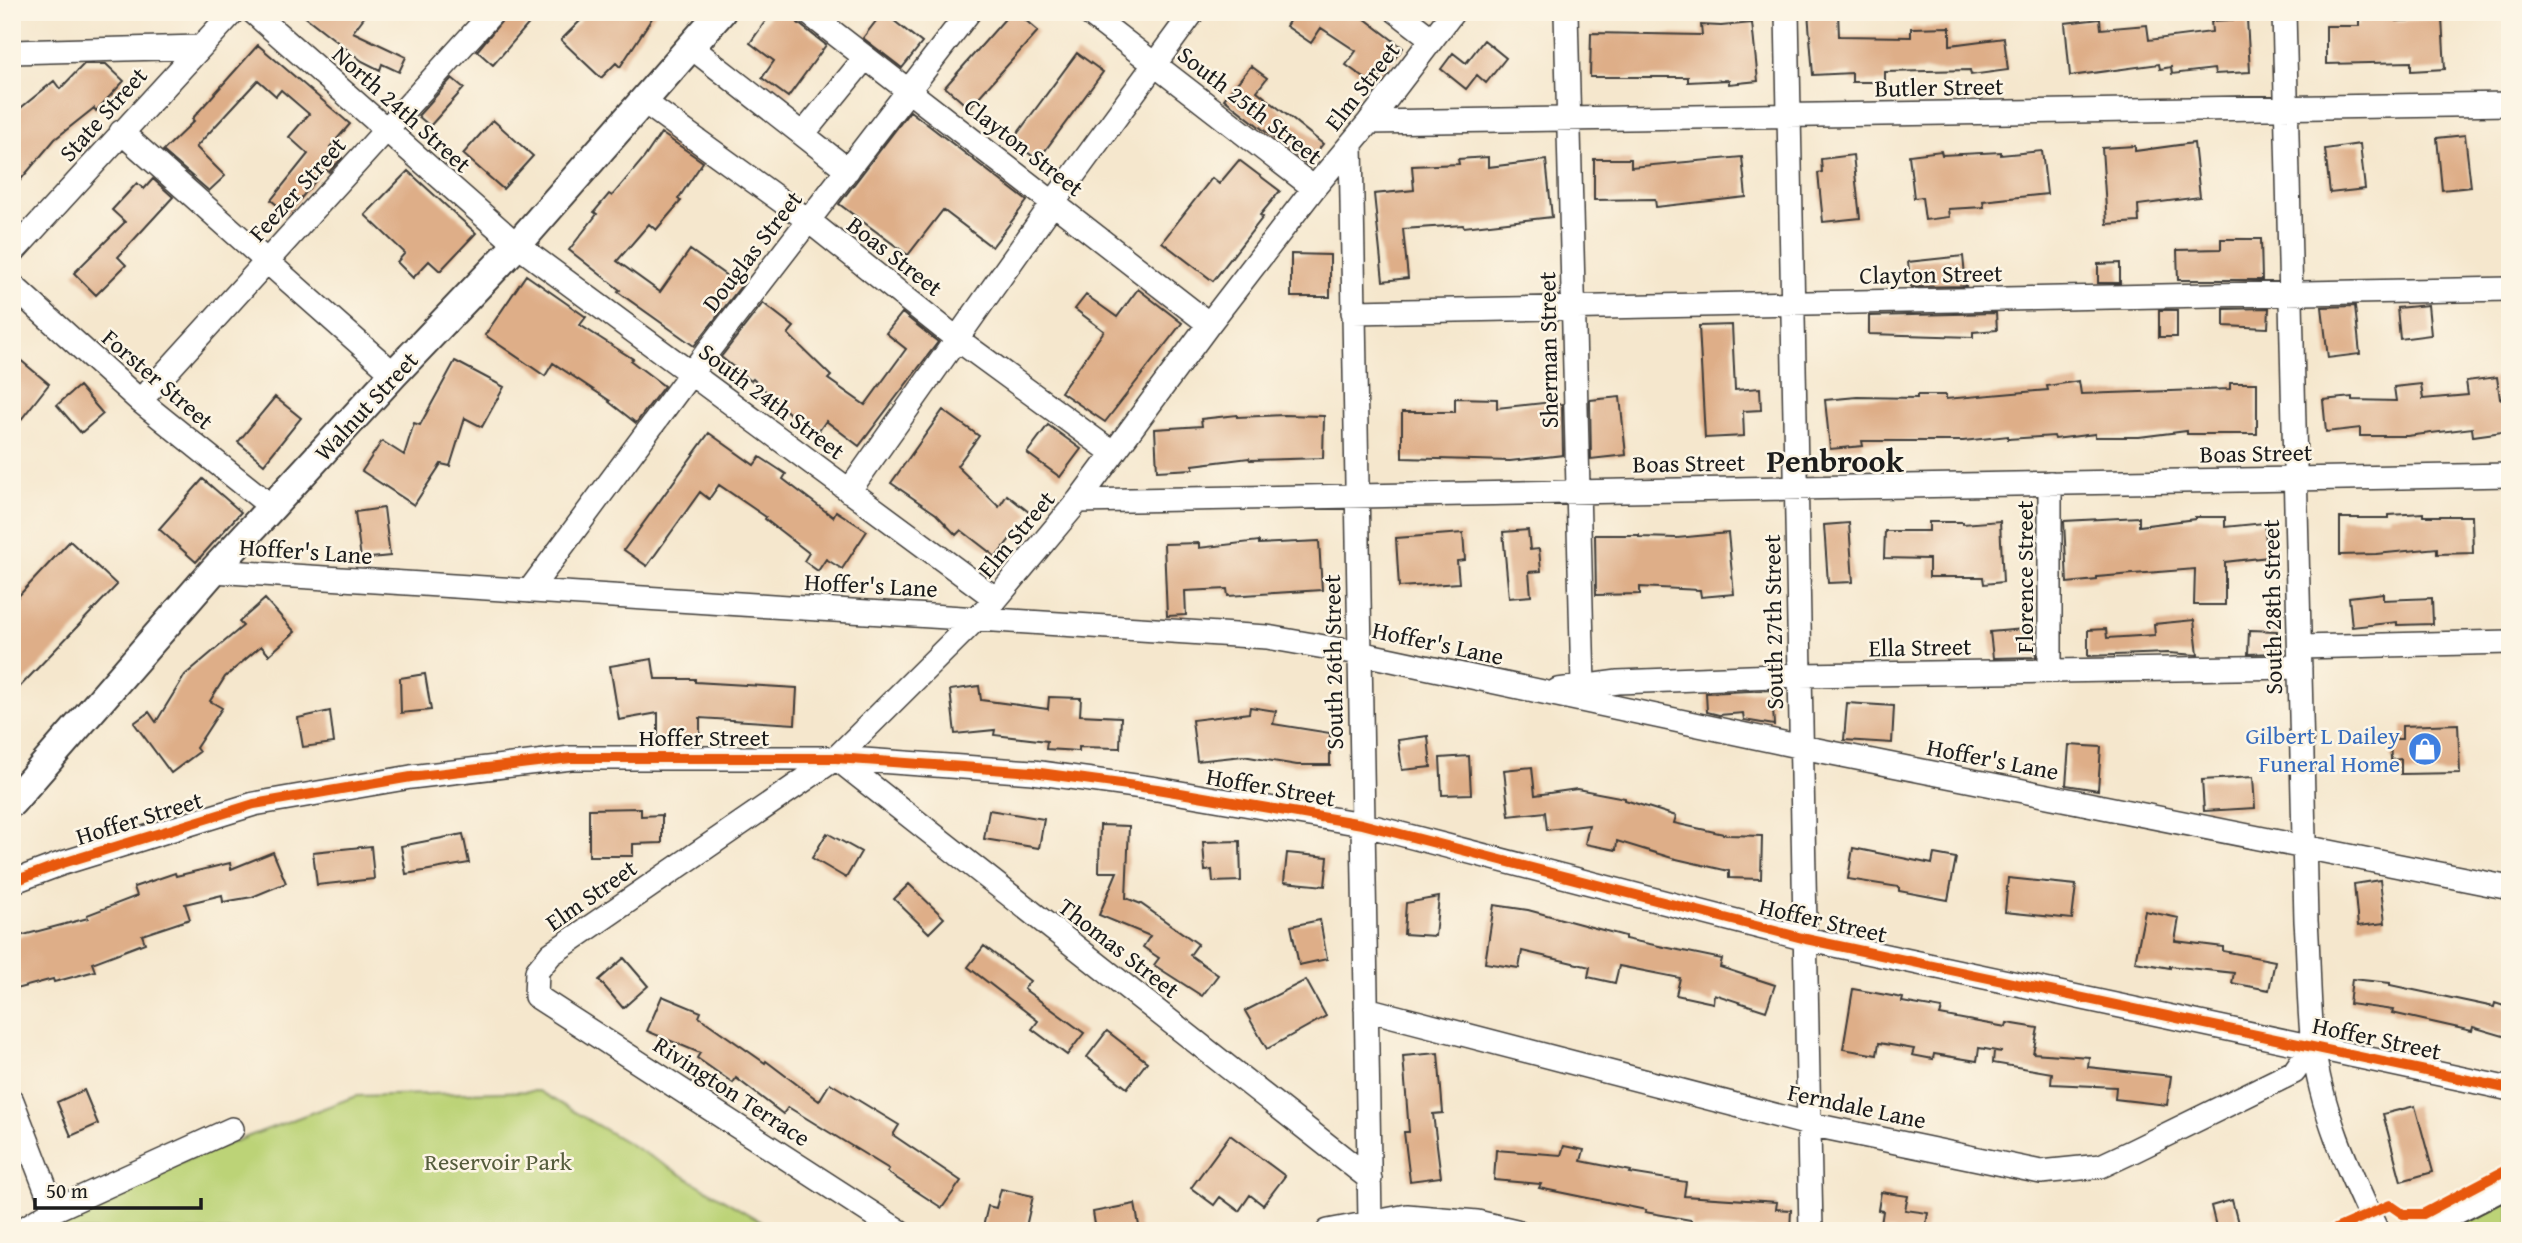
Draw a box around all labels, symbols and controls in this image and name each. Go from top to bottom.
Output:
street label: Elm Street [1316,34,1408,138]
street label: North 24th Street [325,37,480,181]
street label: South 25th Street [1170,37,1330,173]
street label: State Street [51,58,156,169]
street label: Butler Street [1874,68,2004,106]
street label: Clayton Street [957,89,1092,205]
street label: Feezer Street [240,128,354,249]
street label: Douglas Street [693,183,811,319]
street label: Boas Street [840,208,951,305]
street label: Clayton Street [1859,255,2003,293]
street label: Sherman Street [1529,271,1567,429]
street label: Forster Street [94,321,222,438]
street label: South 24th Street [691,334,853,468]
street label: Walnut Street [306,343,426,469]
street label: Boas Street [2199,435,2313,471]
district label: Penbrook [1766,437,1904,484]
street label: Boas Street [1632,445,1746,481]
street label: Elm Street [969,482,1063,585]
street label: Florence Street [2007,500,2042,653]
street label: South 28th Street [2253,519,2291,695]
street label: Hoffer's Lane [238,529,374,573]
street label: South 27th Street [1754,534,1792,710]
street label: Hoffer's Lane [803,564,939,606]
street label: South 26th Street [1314,574,1352,750]
street label: Hoffer's Lane [1369,612,1507,674]
street label: Ella Street [1868,629,1972,665]
place label: Gilbert L Dailey Funeral Home [2245,718,2400,781]
street label: Hoffer Street [639,720,770,755]
street label: Hoffer's Lane [1924,729,2062,789]
shop icon: Gilbert L Dailey Funeral Home [2406,730,2444,768]
street label: Hoffer Street [1204,758,1339,816]
street label: Hoffer Street [71,782,207,854]
street label: Elm Street [538,850,644,939]
street label: Hoffer Street [1755,888,1891,952]
street label: Thomas Street [1051,889,1188,1007]
street label: Hoffer Street [2309,1007,2445,1069]
street label: Rivington Terrace [647,1027,817,1155]
street label: Ferndale Lane [1785,1074,1929,1138]
park label: Reservoir Park [424,1144,573,1179]
scale bar [35,1166,201,1210]
text: 50 m [46,1175,88,1206]

